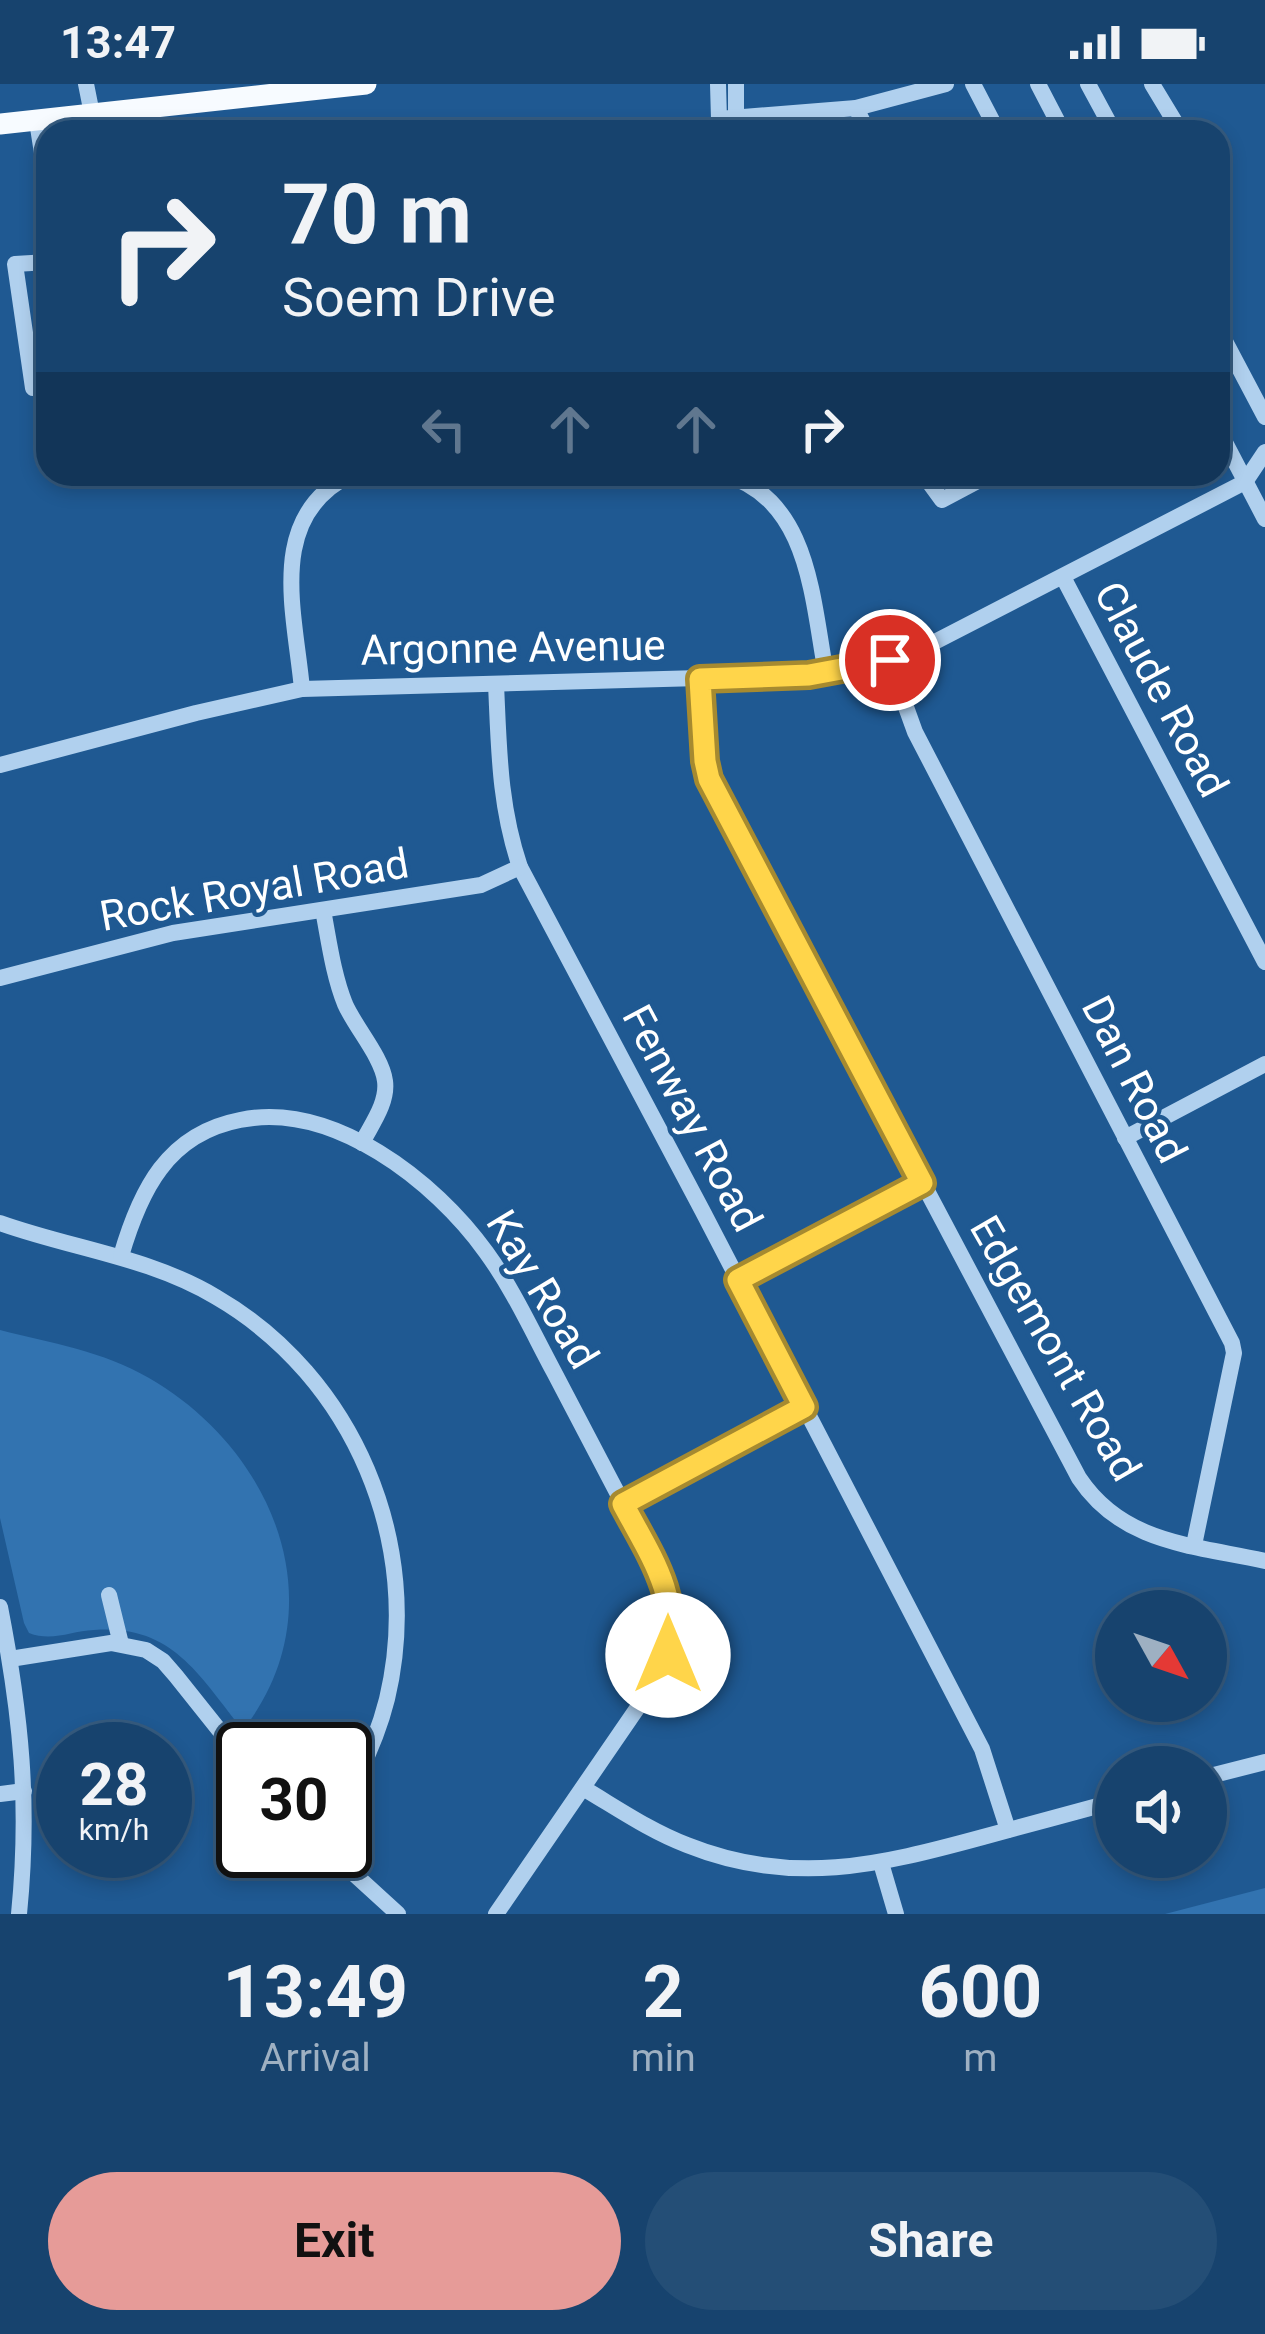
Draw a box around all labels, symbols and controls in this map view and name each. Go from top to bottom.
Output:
text: 13:47 [60,16,176,69]
text: 70 m [282,165,472,264]
icon: right [84,168,240,324]
text: Soem Drive [282,266,556,329]
icon: left [411,396,477,462]
icon: ahead [537,396,603,462]
icon: ahead [663,396,729,462]
icon: right [789,396,855,462]
street label: Claude Road [1084,573,1239,805]
pin [839,609,941,711]
street label: Argonne Avenue [360,620,666,675]
icon: arrive [857,627,923,693]
street label: Rock Royal Road [96,838,412,941]
street label: Dan Road [1072,988,1197,1171]
street label: Fenway Road [612,997,773,1240]
street label: Kay Road [476,1201,609,1377]
street label: Edgemont Road [960,1207,1151,1489]
north arrow [1095,1590,1227,1722]
map controls [1095,1590,1227,1878]
position arrow [605,1592,731,1718]
speed limit sign: 30 [216,1722,372,1878]
button: sound [1095,1746,1227,1878]
text: 28 [80,1749,148,1820]
text: km/h [79,1812,149,1847]
text: 13:49 [223,1950,408,2035]
text: 2 [643,1950,684,2035]
text: 600 [918,1950,1042,2035]
text: Arrival [260,2035,371,2081]
text: min [631,2035,696,2081]
text: m [963,2035,998,2081]
button: Exit [48,2172,621,2310]
button: Share [645,2172,1217,2310]

